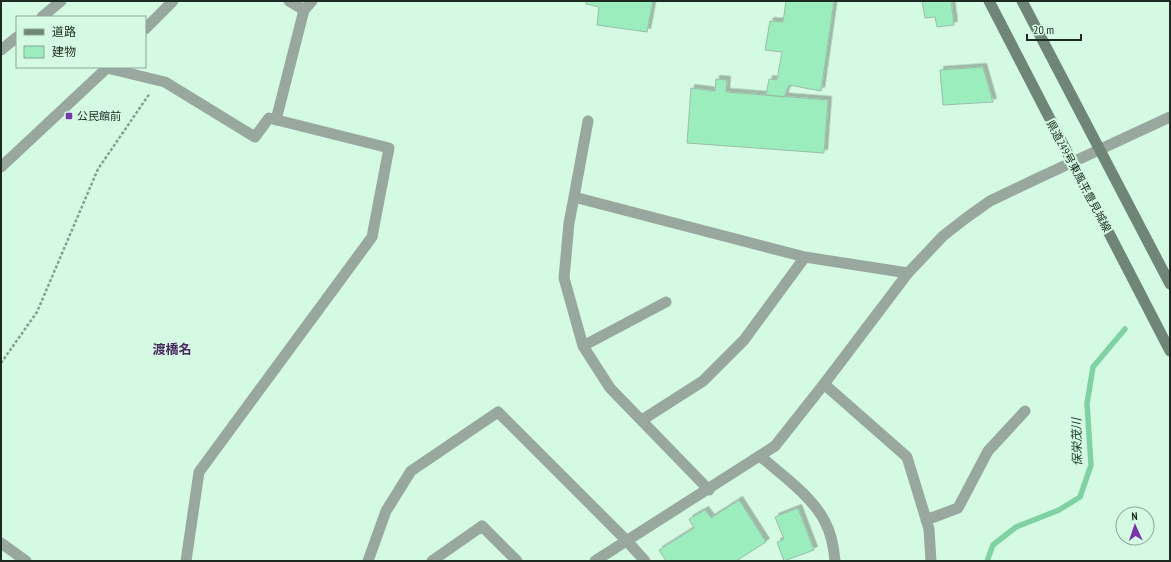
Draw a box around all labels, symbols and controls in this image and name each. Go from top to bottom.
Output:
legend [16,16,146,68]
scale bar [1027,16,1081,42]
text: 20 m [1033,22,1054,37]
text: 道路 [52,24,76,39]
text: 建物 [52,44,76,59]
place label: 公民館前 [77,109,121,123]
marker: 公民館前 [64,111,74,121]
street label: 県道249号東風平豊見城線 [1044,118,1114,234]
district label: 渡橋名 [152,341,192,358]
water label: 保栄茂川 [1069,416,1084,466]
north arrow [1115,506,1155,546]
text: N [1131,509,1138,523]

